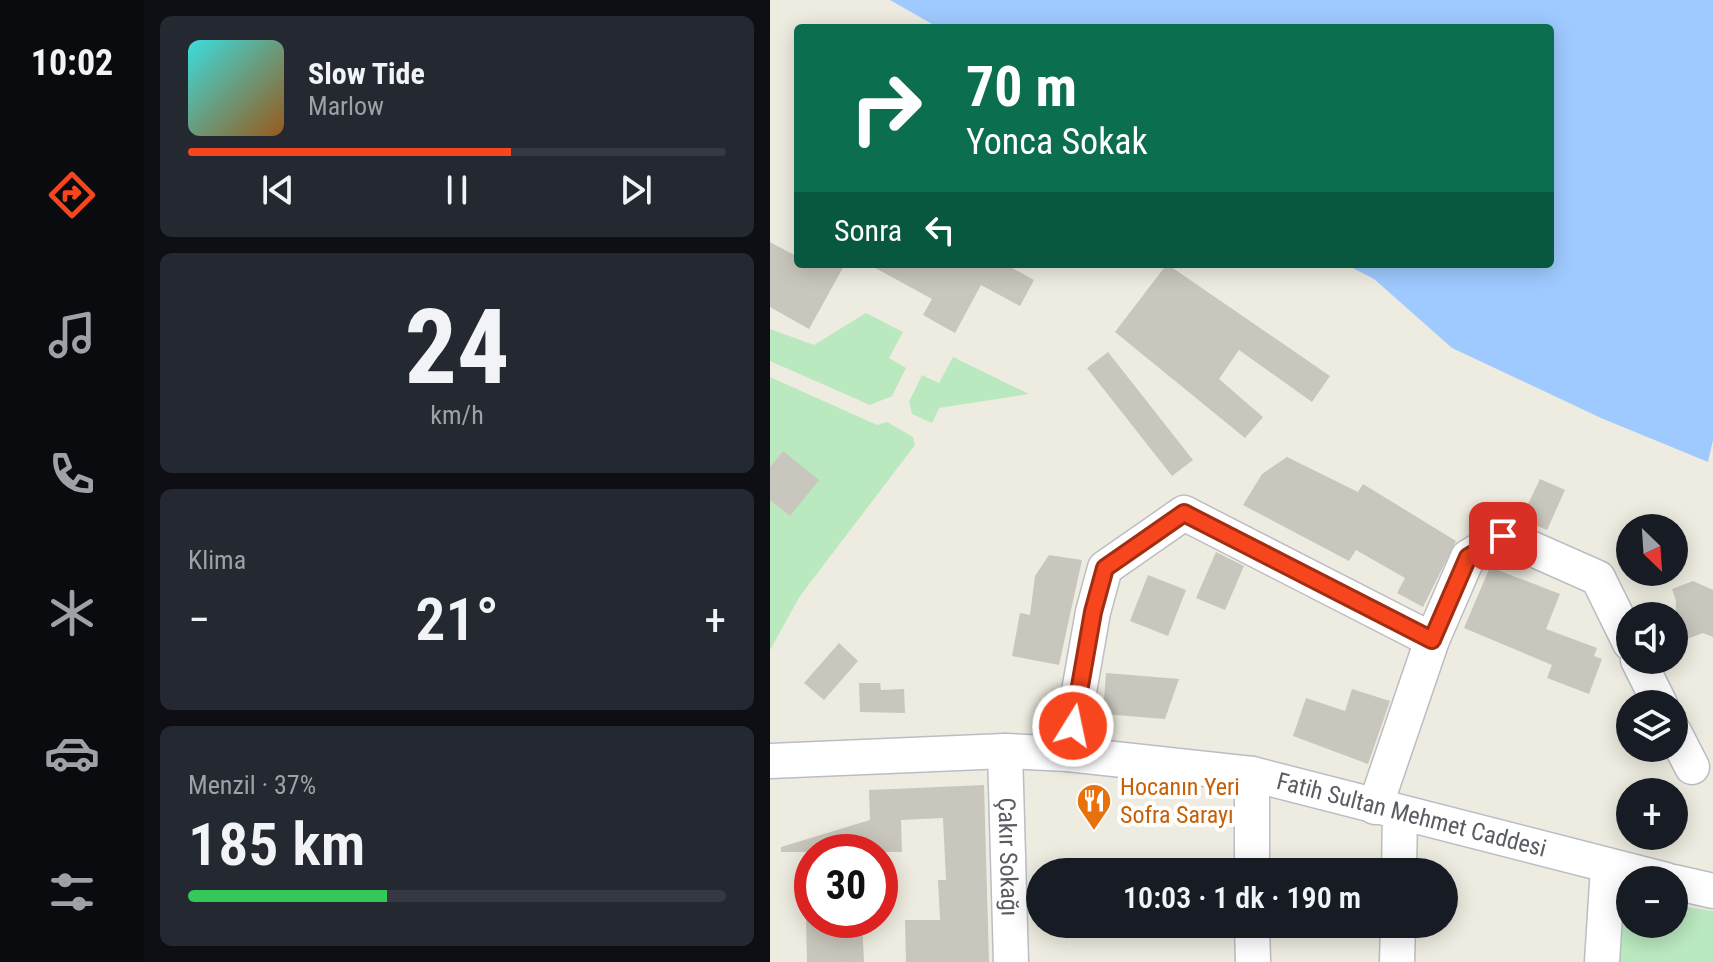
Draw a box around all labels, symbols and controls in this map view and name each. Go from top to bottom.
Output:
text: 10:02 [31,42,113,84]
text: 70 m [966,54,1077,120]
text: Slow Tide [308,56,425,91]
icon: right [834,56,938,160]
text: Marlow [308,91,384,121]
text: Yonca Sokak [966,121,1148,163]
icon: directions [44,167,100,223]
icon: previous [256,168,300,212]
icon: pause [435,168,479,212]
icon: next [614,168,658,212]
icon: left [918,208,962,252]
text: Sonra [834,213,902,248]
text: 24 [404,287,510,408]
icon: music [44,307,100,363]
text: km/h [430,400,484,430]
icon: phone [44,446,100,502]
pin [1469,502,1537,570]
icon: arrive [1481,514,1525,558]
north arrow [1616,514,1688,586]
map controls [1616,514,1688,938]
text: Klima [188,545,246,575]
text: 21° [415,584,499,655]
icon: climate [44,585,100,641]
text: − [188,594,210,646]
text: + [704,594,726,646]
button: sound [1616,602,1688,674]
position arrow [1031,684,1115,768]
button: layers [1616,690,1688,762]
icon: car [44,725,100,781]
street label: Fatih Sultan Mehmet Caddesi [1274,767,1549,863]
text: Menzil · 37% [188,770,316,800]
place label: Hocanın Yeri Sofra Sarayı [1120,773,1240,829]
button: + [1616,778,1688,850]
restaurant icon: Hocanın Yeri Sofra Sarayı [1075,782,1113,832]
street label: Çakır Sokağı [992,797,1024,917]
text: 185 km [188,809,365,880]
speed limit sign: 30 [794,834,898,938]
icon: filters [44,864,100,920]
button: − [1616,866,1688,938]
text: 10:03 · 1 dk · 190 m [1123,880,1361,915]

